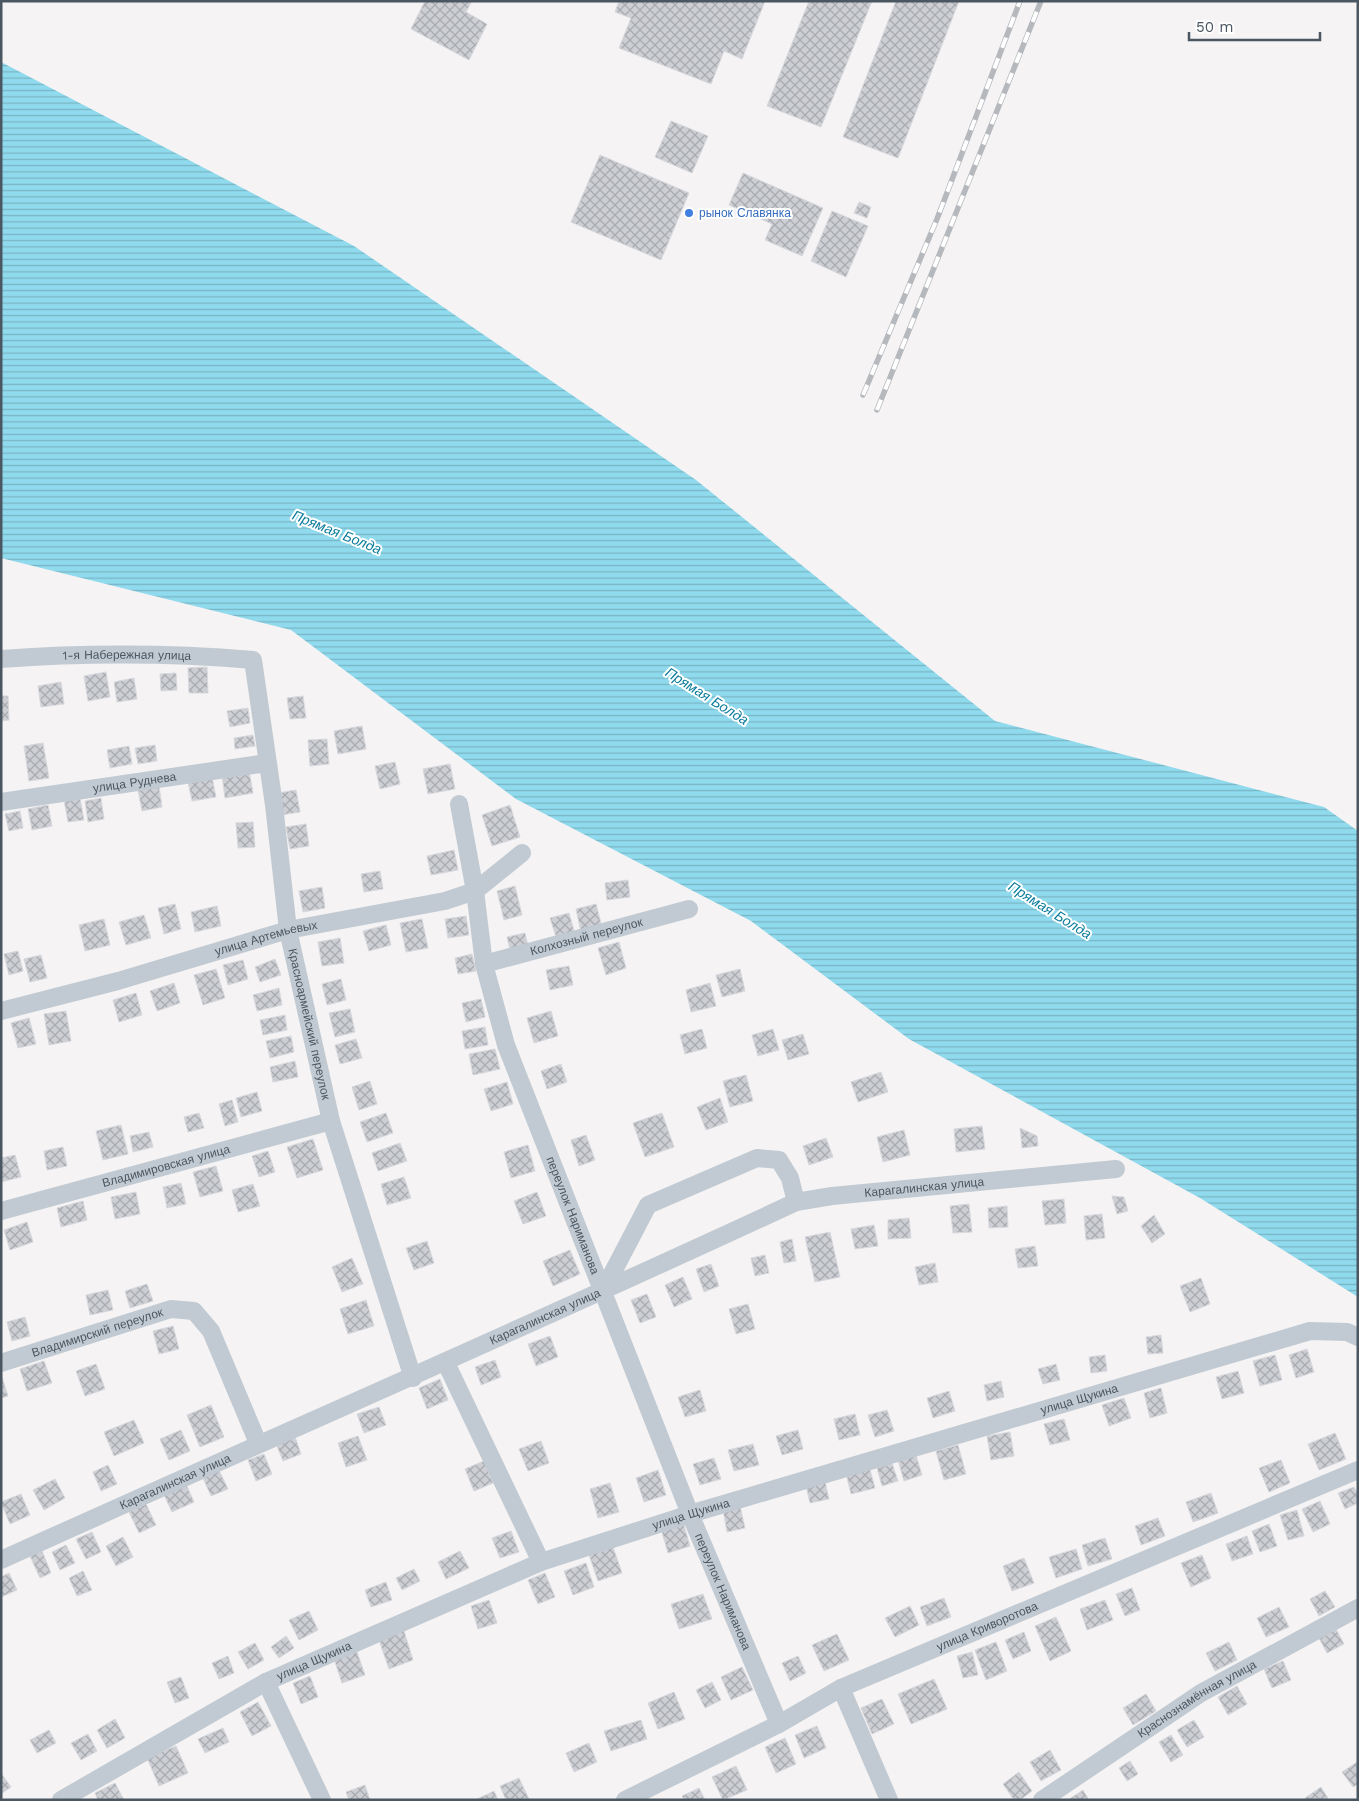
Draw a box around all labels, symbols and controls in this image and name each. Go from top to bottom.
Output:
scale bar [1189,10,1320,42]
text: 50 m [1196,18,1233,36]
place label: рынок Славянка [699,206,791,220]
marker: рынок Славянка [683,207,695,219]
water label: Прямая Болда [290,507,384,557]
street label: 1-я Набережная улица [62,648,192,663]
water label: Прямая Болда [663,664,752,728]
street label: улица Руднева [92,769,177,795]
water label: Прямая Болда [1006,878,1095,942]
street label: Колхозный переулок [529,915,645,958]
street label: улица Артемьевых [213,918,318,959]
street label: Красноармейский переулок [285,947,333,1102]
street label: Владимировская улица [101,1142,232,1190]
street label: переулок Нариманова [543,1155,602,1277]
street label: Карагалинская улица [864,1175,985,1200]
street label: Карагалинская улица [487,1285,603,1348]
street label: Владимирский переулок [30,1305,165,1360]
street label: улица Щукина [1039,1381,1120,1417]
street label: Карагалинская улица [118,1451,233,1513]
street label: улица Щукина [651,1496,731,1533]
street label: переулок Нариманова [692,1531,754,1652]
street label: улица Криворотова [934,1599,1040,1654]
street label: улица Щукина [275,1638,354,1683]
street label: Краснознамённая улица [1135,1657,1259,1741]

